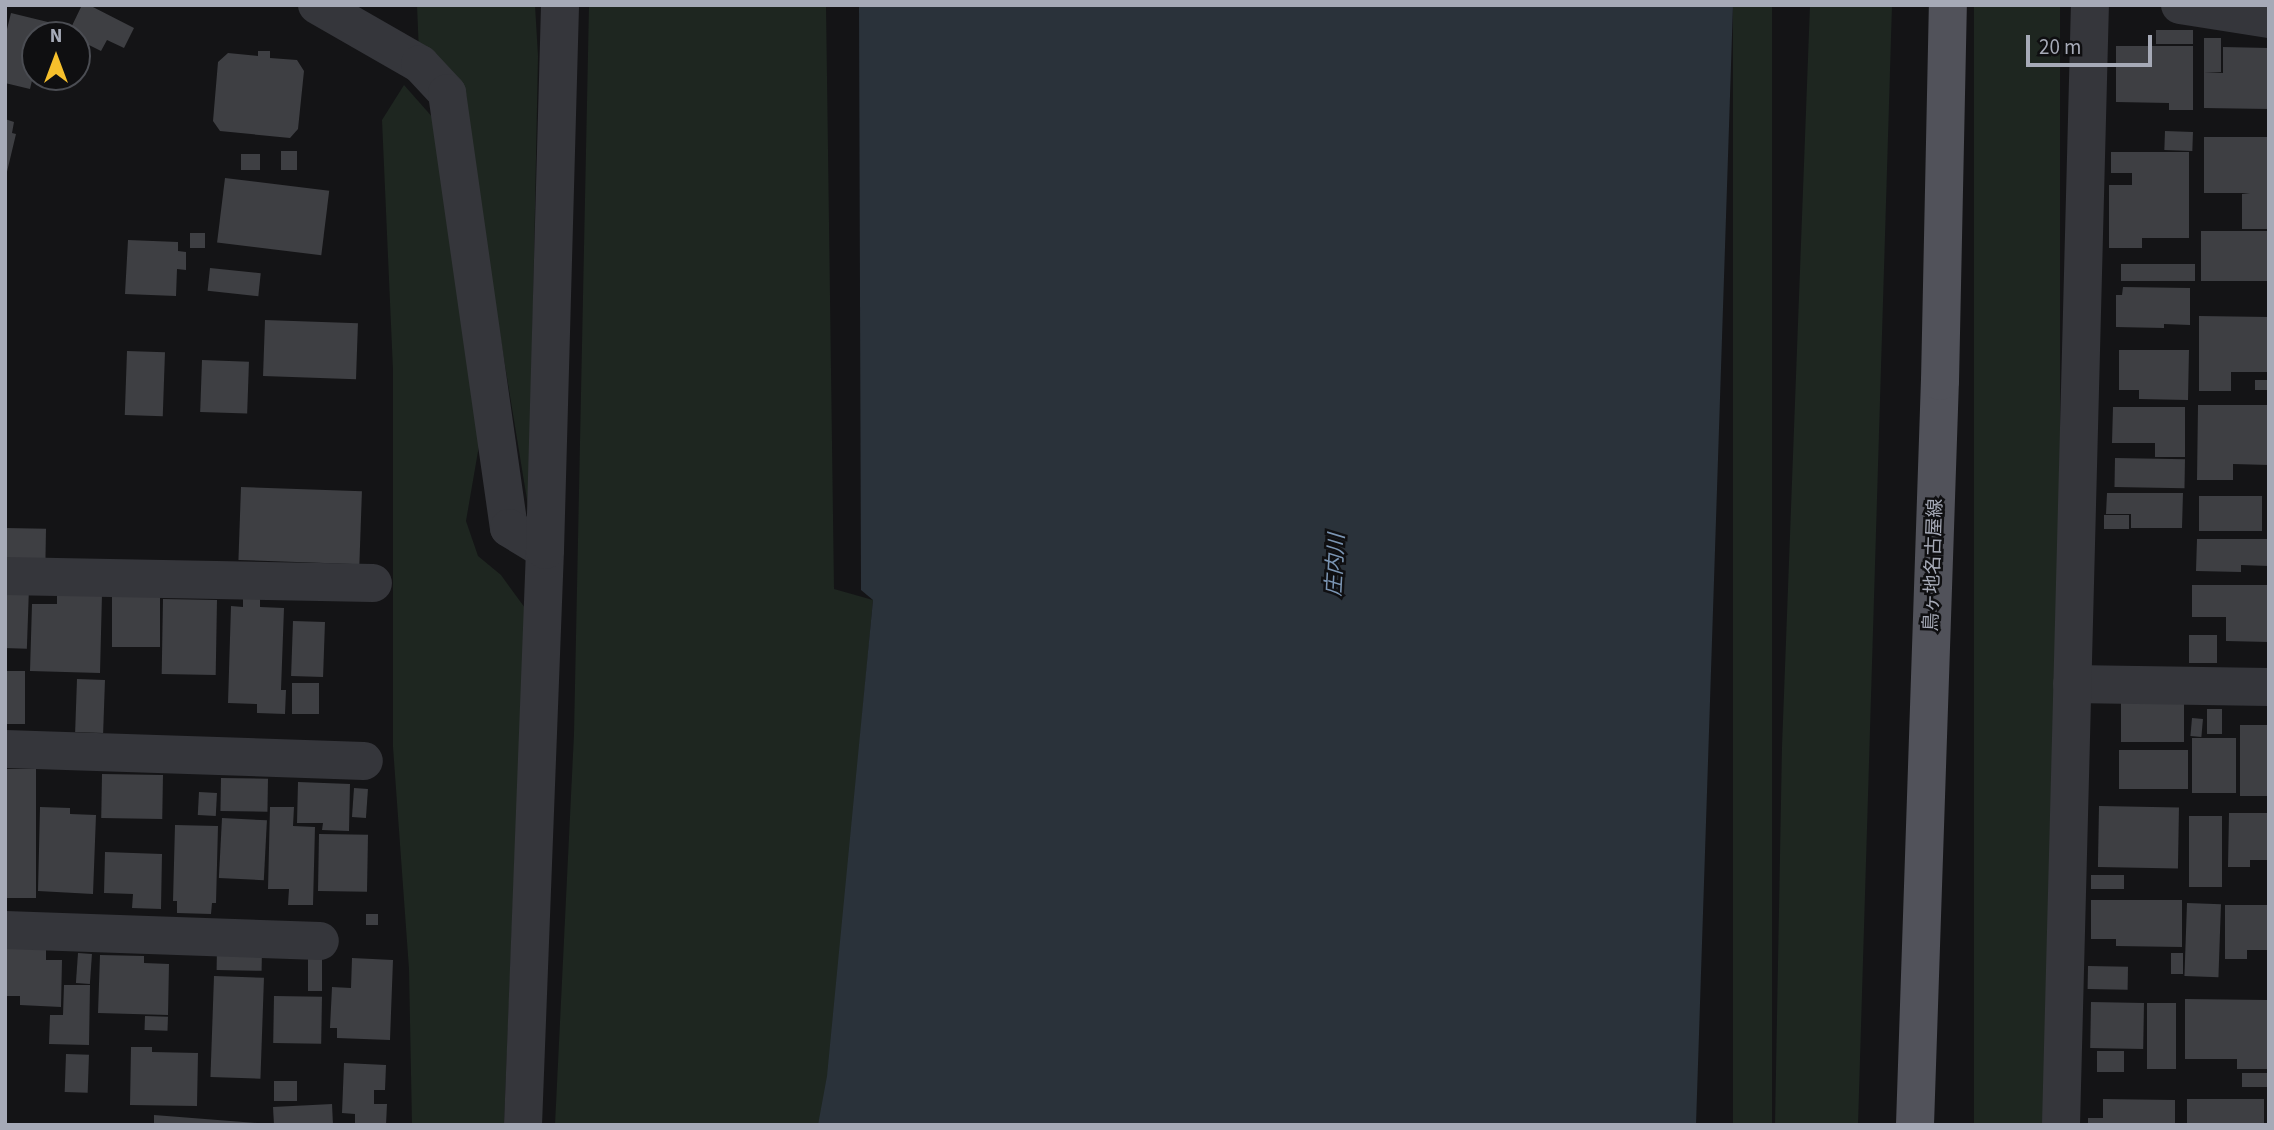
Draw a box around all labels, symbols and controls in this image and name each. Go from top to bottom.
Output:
north arrow [21,21,91,91]
scale bar [2029,21,2155,65]
text: N [50,23,62,50]
text: 20 m [2039,32,2081,62]
street label: 鳥ヶ地名古屋線 [1920,498,1948,632]
water label: 庄内川 [1321,533,1349,597]

